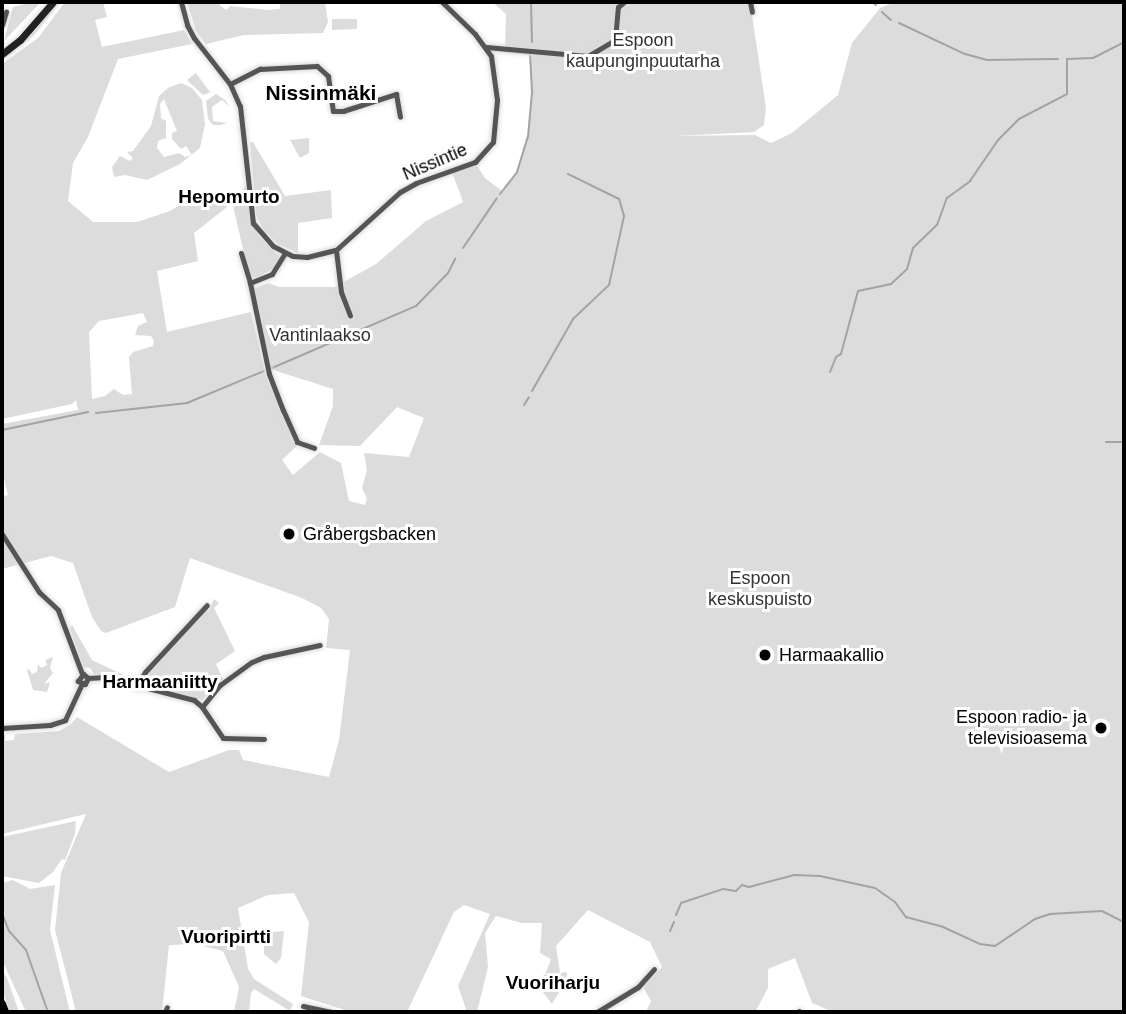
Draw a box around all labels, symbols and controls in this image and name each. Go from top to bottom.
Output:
park label: Espoon kaupunginpuutarha [566,30,720,72]
district label: Nissinmäki [266,80,376,106]
street label: Nissintie [399,139,471,185]
district label: Hepomurto [178,186,280,208]
park label: Vantinlaakso [269,324,371,346]
place label: Gråbergsbacken [303,523,436,545]
marker: Gråbergsbacken [281,526,297,542]
park label: Espoon keskuspuisto [708,568,812,610]
place label: Harmaakallio [779,644,884,666]
marker: Harmaakallio [757,647,773,663]
district label: Harmaaniitty [102,671,218,693]
place label: Espoon radio- ja televisioasema [956,707,1087,750]
marker: Espoon radio- ja televisioasema [1093,720,1109,736]
district label: Vuoripirtti [181,926,271,948]
district label: Vuoriharju [506,972,600,994]

